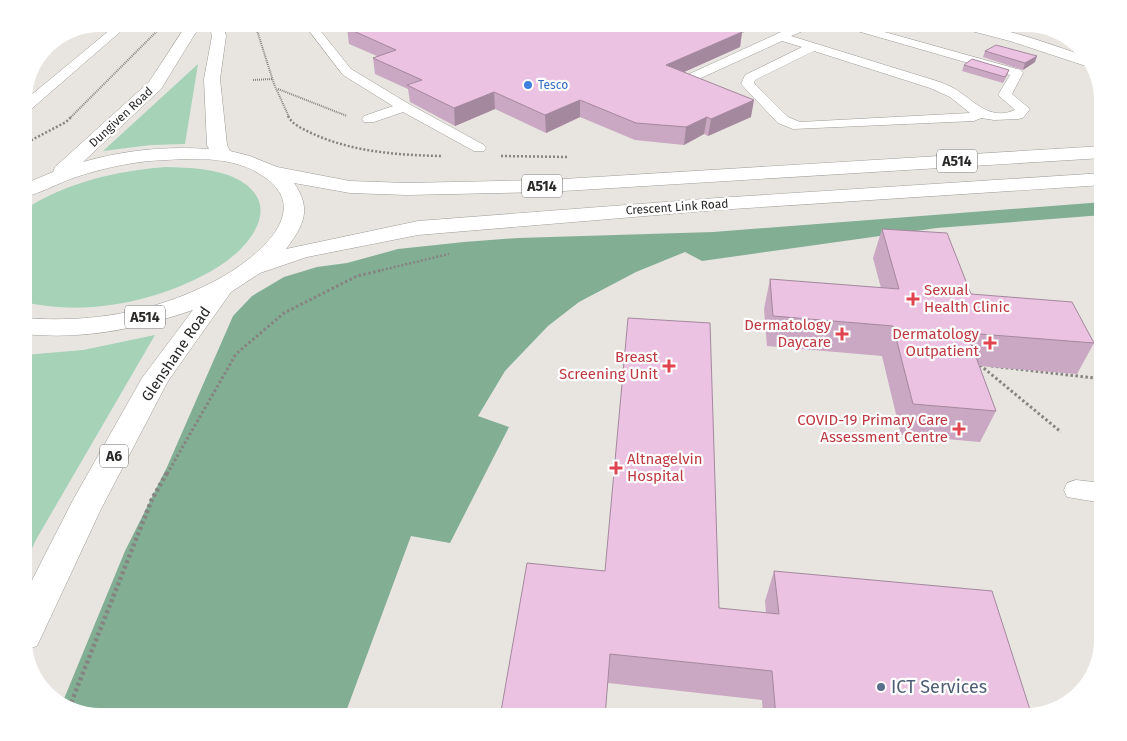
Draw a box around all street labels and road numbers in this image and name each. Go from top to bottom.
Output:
street label: Dungiven Road [86,84,156,150]
road number: A514 [937,150,977,172]
road number: A514 [522,175,562,198]
street label: Crescent Link Road [625,196,729,218]
street label: Glenshane Road [138,303,214,405]
road number: A514 [125,306,165,328]
road number: A6 [100,444,128,468]

